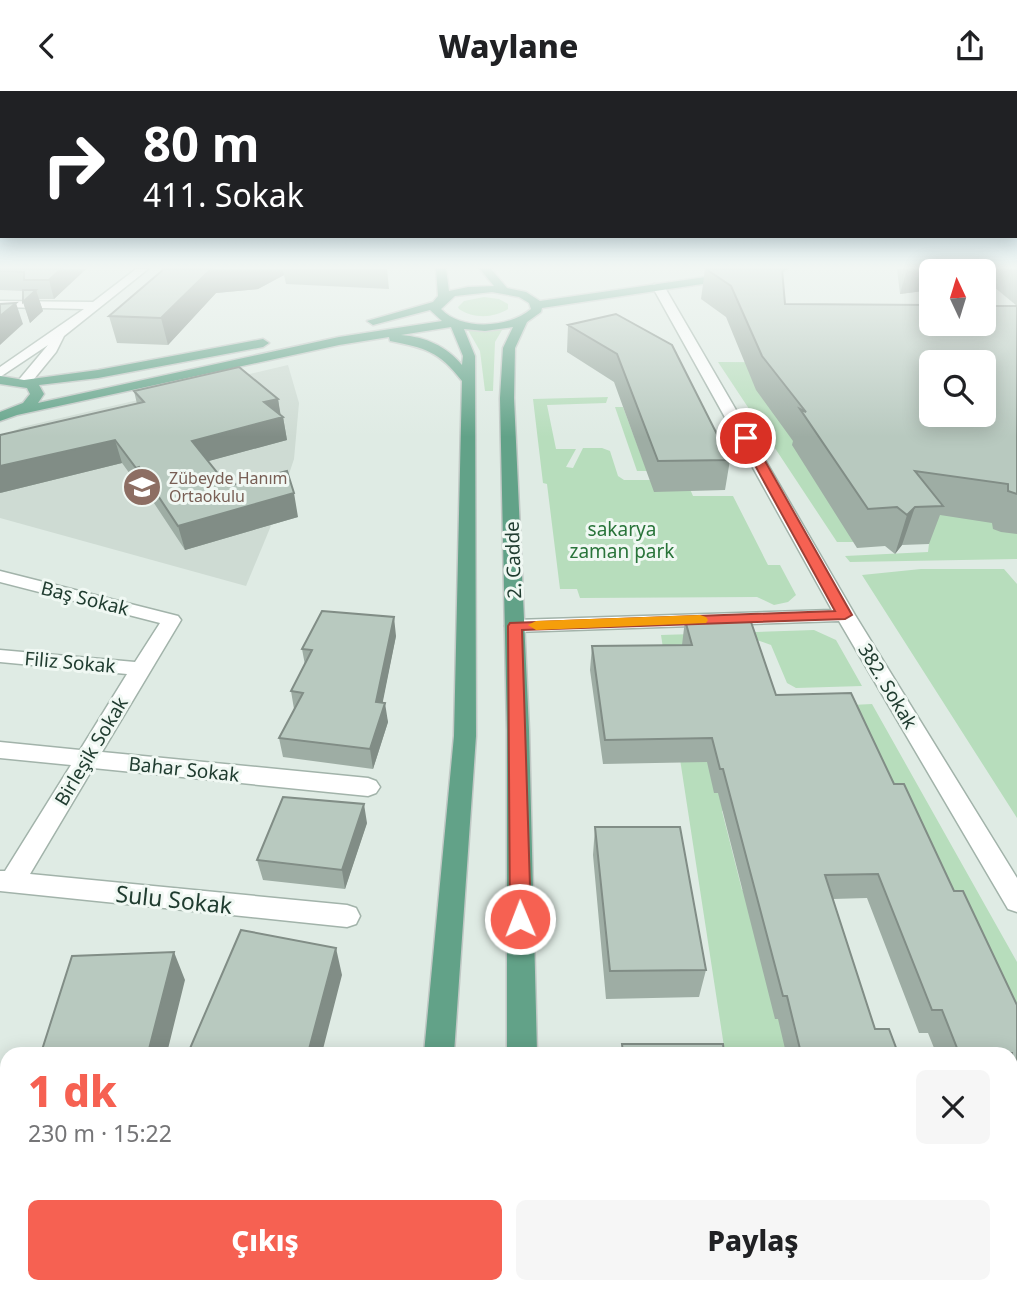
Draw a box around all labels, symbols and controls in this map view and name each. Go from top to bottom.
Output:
text: Waylane [439,24,578,67]
icon: back [28,27,66,65]
icon: share [951,27,989,65]
text: 80 m [143,110,260,176]
icon: right [28,119,119,210]
text: 411. Sokak [143,173,304,216]
north arrow [919,259,996,336]
map controls [919,259,996,427]
button: search [919,350,996,427]
pin [716,408,776,468]
icon: arrive [727,419,765,457]
school or university icon: Zübeyde Hanım Ortaokulu [121,466,163,508]
place label: Zübeyde Hanım Ortaokulu [169,467,288,507]
park label: sakarya zaman park [569,516,675,564]
street label: 2. Cadde [499,521,527,599]
street label: Baş Sokak [38,575,132,621]
street label: 382. Sokak [852,638,924,734]
street label: Filiz Sokak [23,645,117,679]
street label: Birleşik Sokak [48,692,134,810]
street label: Bahar Sokak [127,750,241,788]
street label: Sulu Sokak [114,877,235,921]
position arrow [483,882,557,956]
text: 1 dk [28,1062,117,1119]
button: close [916,1070,990,1144]
text: 230 m · 15:22 [28,1117,172,1149]
button: Çıkış [28,1200,502,1280]
button: Paylaş [516,1200,990,1280]

